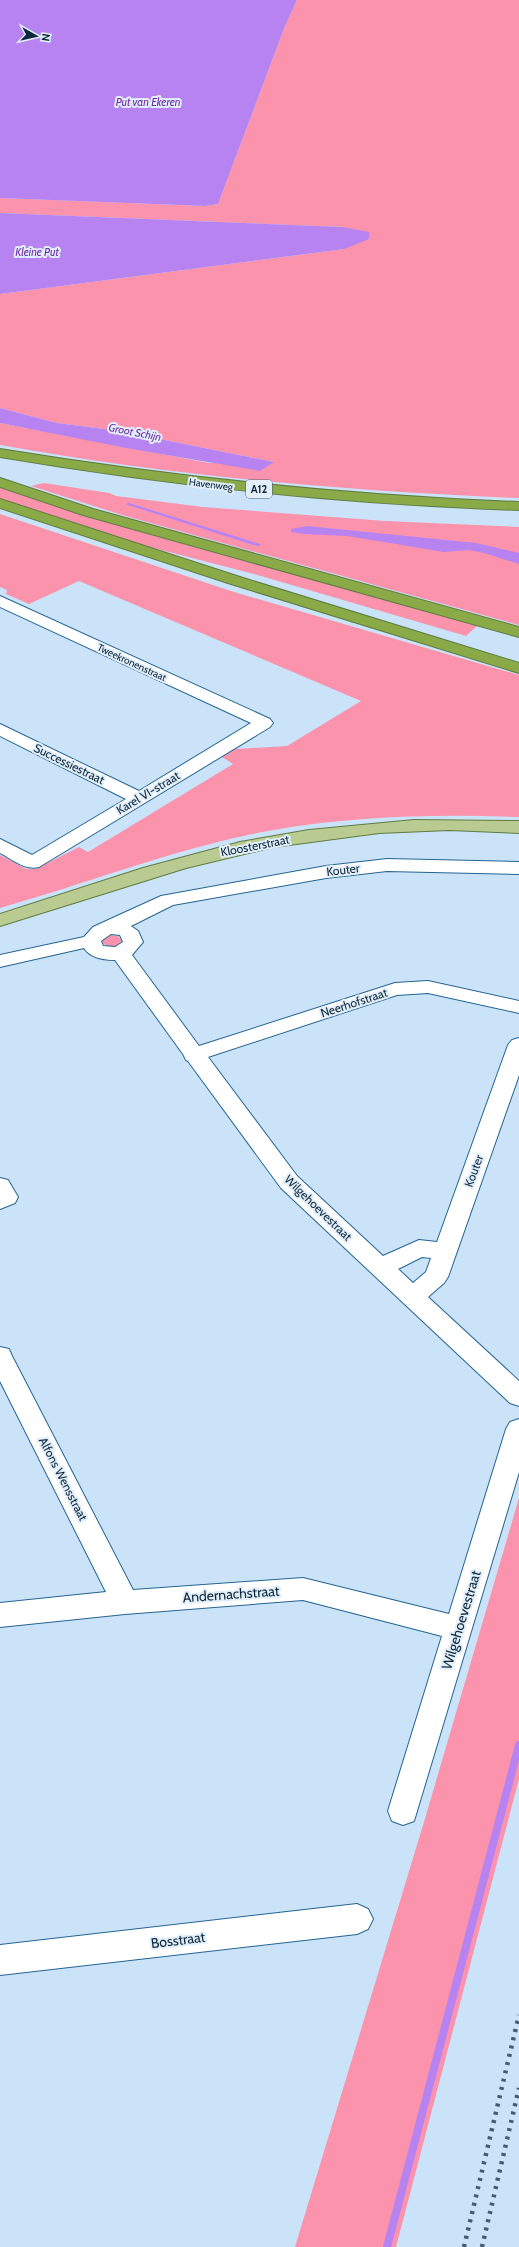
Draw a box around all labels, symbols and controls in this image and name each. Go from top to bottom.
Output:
north arrow [16,16,56,56]
text: N [38,33,53,42]
water label: Put van Ekeren [116,95,181,109]
water label: Kleine Put [15,245,59,259]
water label: Groot Schijn [107,420,163,444]
street label: Havenweg [188,475,235,494]
road number: A12 [246,480,272,498]
street label: Tweekronenstraat [95,641,169,684]
street label: Successiestraat [31,740,107,787]
street label: Karel VI-straat [113,768,182,817]
street label: Kloosterstraat [219,831,291,860]
street label: Kouter [326,860,361,879]
street label: Neerhofstraat [318,985,389,1020]
street label: Kouter [461,1152,486,1189]
street label: Wilgehoevestraat [281,1172,355,1244]
street label: Alfons Wensstraat [36,1434,91,1523]
street label: Wilgehoevestraat [437,1568,485,1672]
street label: Andernachstraat [182,1582,280,1606]
street label: Bosstraat [150,1928,207,1952]

